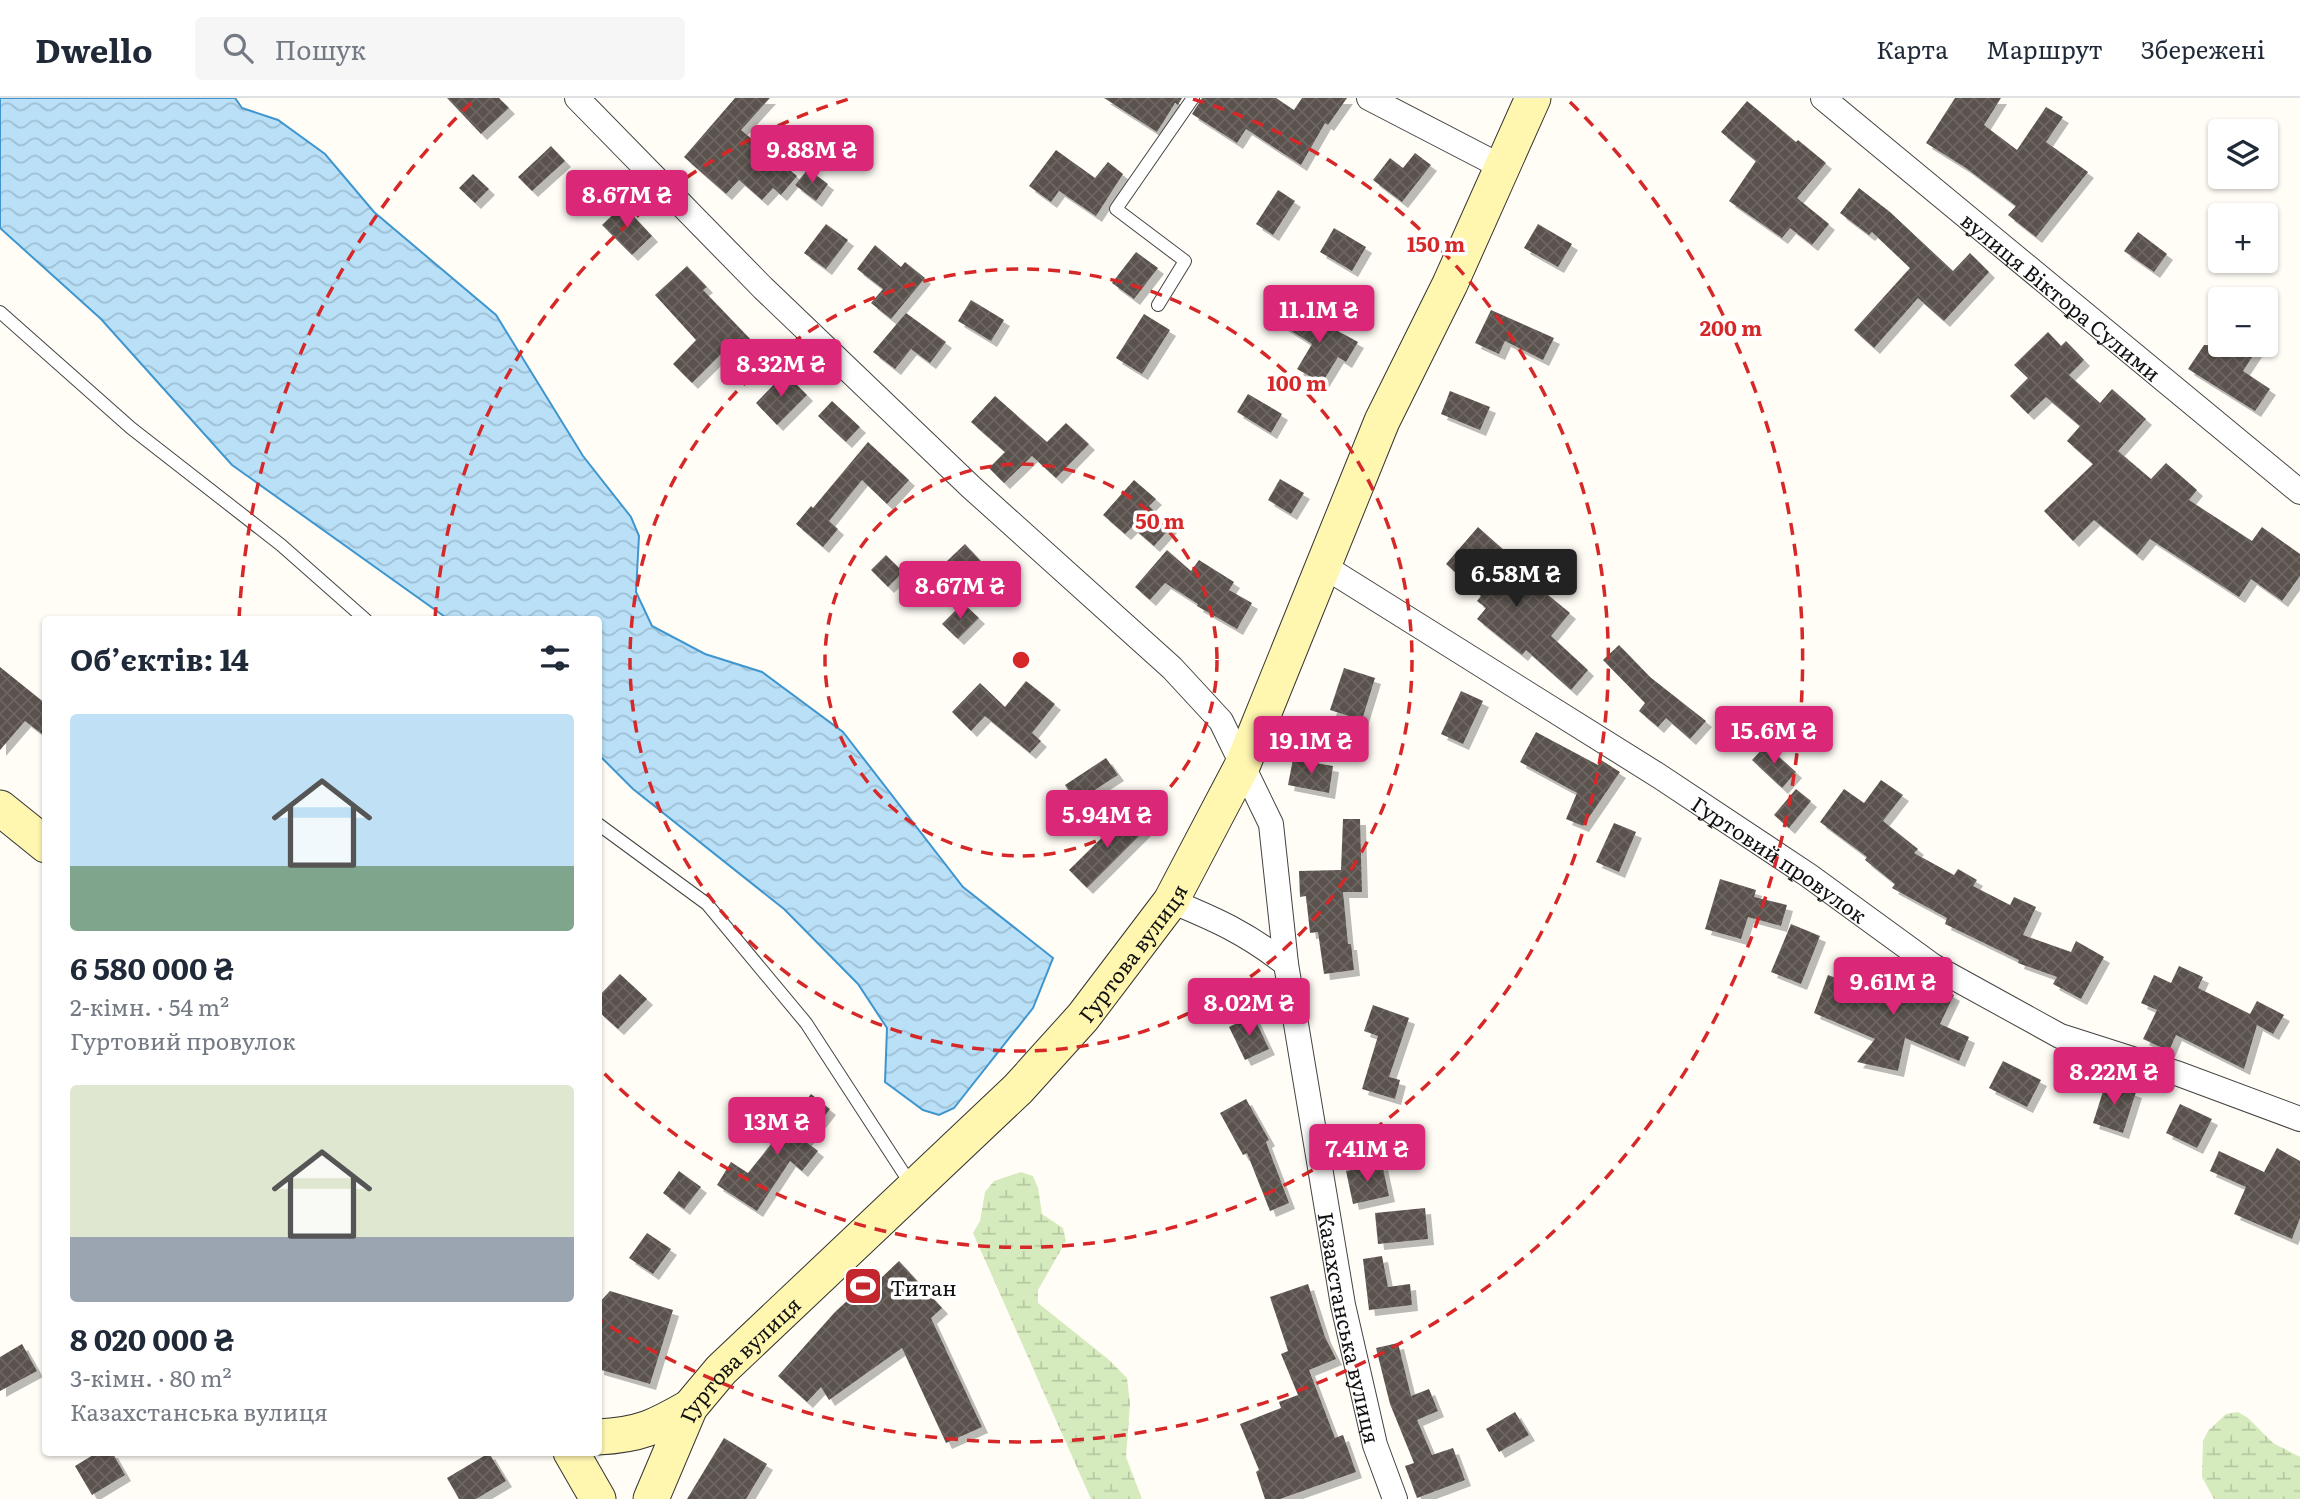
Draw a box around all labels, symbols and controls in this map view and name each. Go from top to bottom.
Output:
search box [195,17,685,80]
text: Dwello [35,24,153,73]
icon: search [219,29,257,67]
text: Пошук [275,29,366,68]
text: Карта [1876,31,1948,66]
text: Маршрут [1986,31,2103,66]
text: Збережені [2141,31,2265,66]
map controls [2208,119,2278,357]
button: layers [2208,119,2278,189]
pin: 9.88M ₴ [747,126,877,185]
text: 9.88M ₴ [767,131,857,165]
pin: 8.67M ₴ [562,170,692,230]
text: 8.67M ₴ [582,176,672,210]
button: + [2208,203,2278,273]
street label: вулиця Віктора Сулими [1955,204,2169,387]
text: 150 m [1407,227,1465,258]
pin: 11.1M ₴ [1254,286,1384,345]
button: − [2208,287,2278,357]
text: 11.1M ₴ [1279,291,1359,325]
text: 200 m [1700,311,1762,342]
pin: 8.32M ₴ [716,340,846,399]
text: 8.32M ₴ [736,345,826,379]
text: 100 m [1267,366,1327,397]
text: 50 m [1135,504,1185,535]
pin: 6.58M ₴ [1451,550,1581,609]
text: 6.58M ₴ [1471,555,1561,589]
pin: 8.67M ₴ [895,561,1025,621]
text: 8.67M ₴ [915,567,1005,601]
text: Об’єктів: 14 [70,636,249,680]
icon: filters [536,639,574,677]
centre of rings [1009,648,1033,672]
pin: 15.6M ₴ [1709,706,1839,766]
text: 15.6M ₴ [1731,712,1817,746]
pin: 19.1M ₴ [1246,716,1376,776]
text: 19.1M ₴ [1270,722,1352,756]
icon: home [259,760,385,886]
street label: Гуртовий провулок [1686,787,1875,929]
pin: 5.94M ₴ [1042,790,1172,850]
text: 5.94M ₴ [1062,796,1152,830]
street label: Гуртова вулиця [1069,878,1193,1028]
text: 6 580 000 ₴ [70,945,234,989]
pin: 9.61M ₴ [1828,958,1958,1017]
text: 9.61M ₴ [1850,963,1936,997]
pin: 8.02M ₴ [1184,978,1314,1038]
text: 8.02M ₴ [1204,984,1294,1018]
text: 2-кімн. · 54 m² [70,989,229,1023]
text: Гуртовий провулок [70,1023,296,1057]
pin: 8.22M ₴ [2049,1048,2179,1107]
text: 8.22M ₴ [2070,1053,2158,1087]
pin: 13M ₴ [728,1098,826,1157]
text: 13M ₴ [744,1103,810,1137]
pin: 7.41M ₴ [1302,1124,1432,1184]
text: 7.41M ₴ [1325,1130,1409,1164]
icon: home [259,1131,385,1257]
street label: Казахстанська вулиця [1312,1209,1390,1446]
sports icon: Титан [842,1265,884,1307]
place label: Титан [890,1271,957,1302]
street label: Гуртова вулиця [670,1288,806,1427]
text: 8 020 000 ₴ [70,1316,234,1360]
text: 3-кімн. · 80 m² [70,1360,232,1394]
text: Казахстанська вулиця [70,1394,328,1428]

